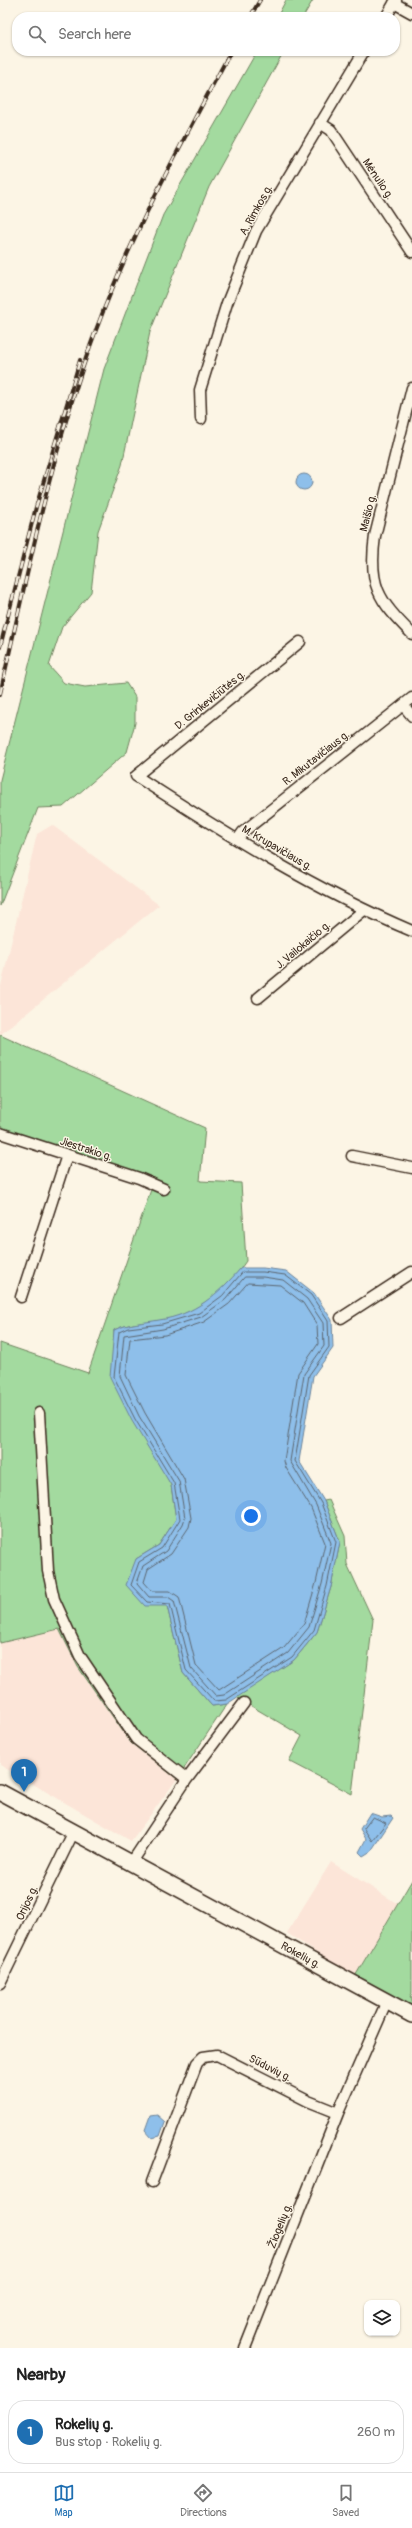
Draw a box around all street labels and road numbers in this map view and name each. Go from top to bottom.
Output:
street label: Mėnulio g. [360,156,396,202]
street label: A. Rimkos g. [237,183,275,237]
street label: Maišio g. [357,493,379,533]
street label: D. Grinkevičiūtės g. [172,668,248,732]
street label: R. Mikutavičiaus g. [280,728,352,788]
street label: M. Krupavičiaus g. [240,823,314,873]
street label: J. Vailokaičio g. [273,918,333,972]
street label: Jiestrakio g. [58,1135,114,1163]
street label: Orijos g. [13,1884,41,1922]
street label: Rokelių g. [279,1939,323,1971]
street label: Sūduvių g. [247,2052,293,2084]
street label: Žiogelių g. [265,2202,295,2250]

